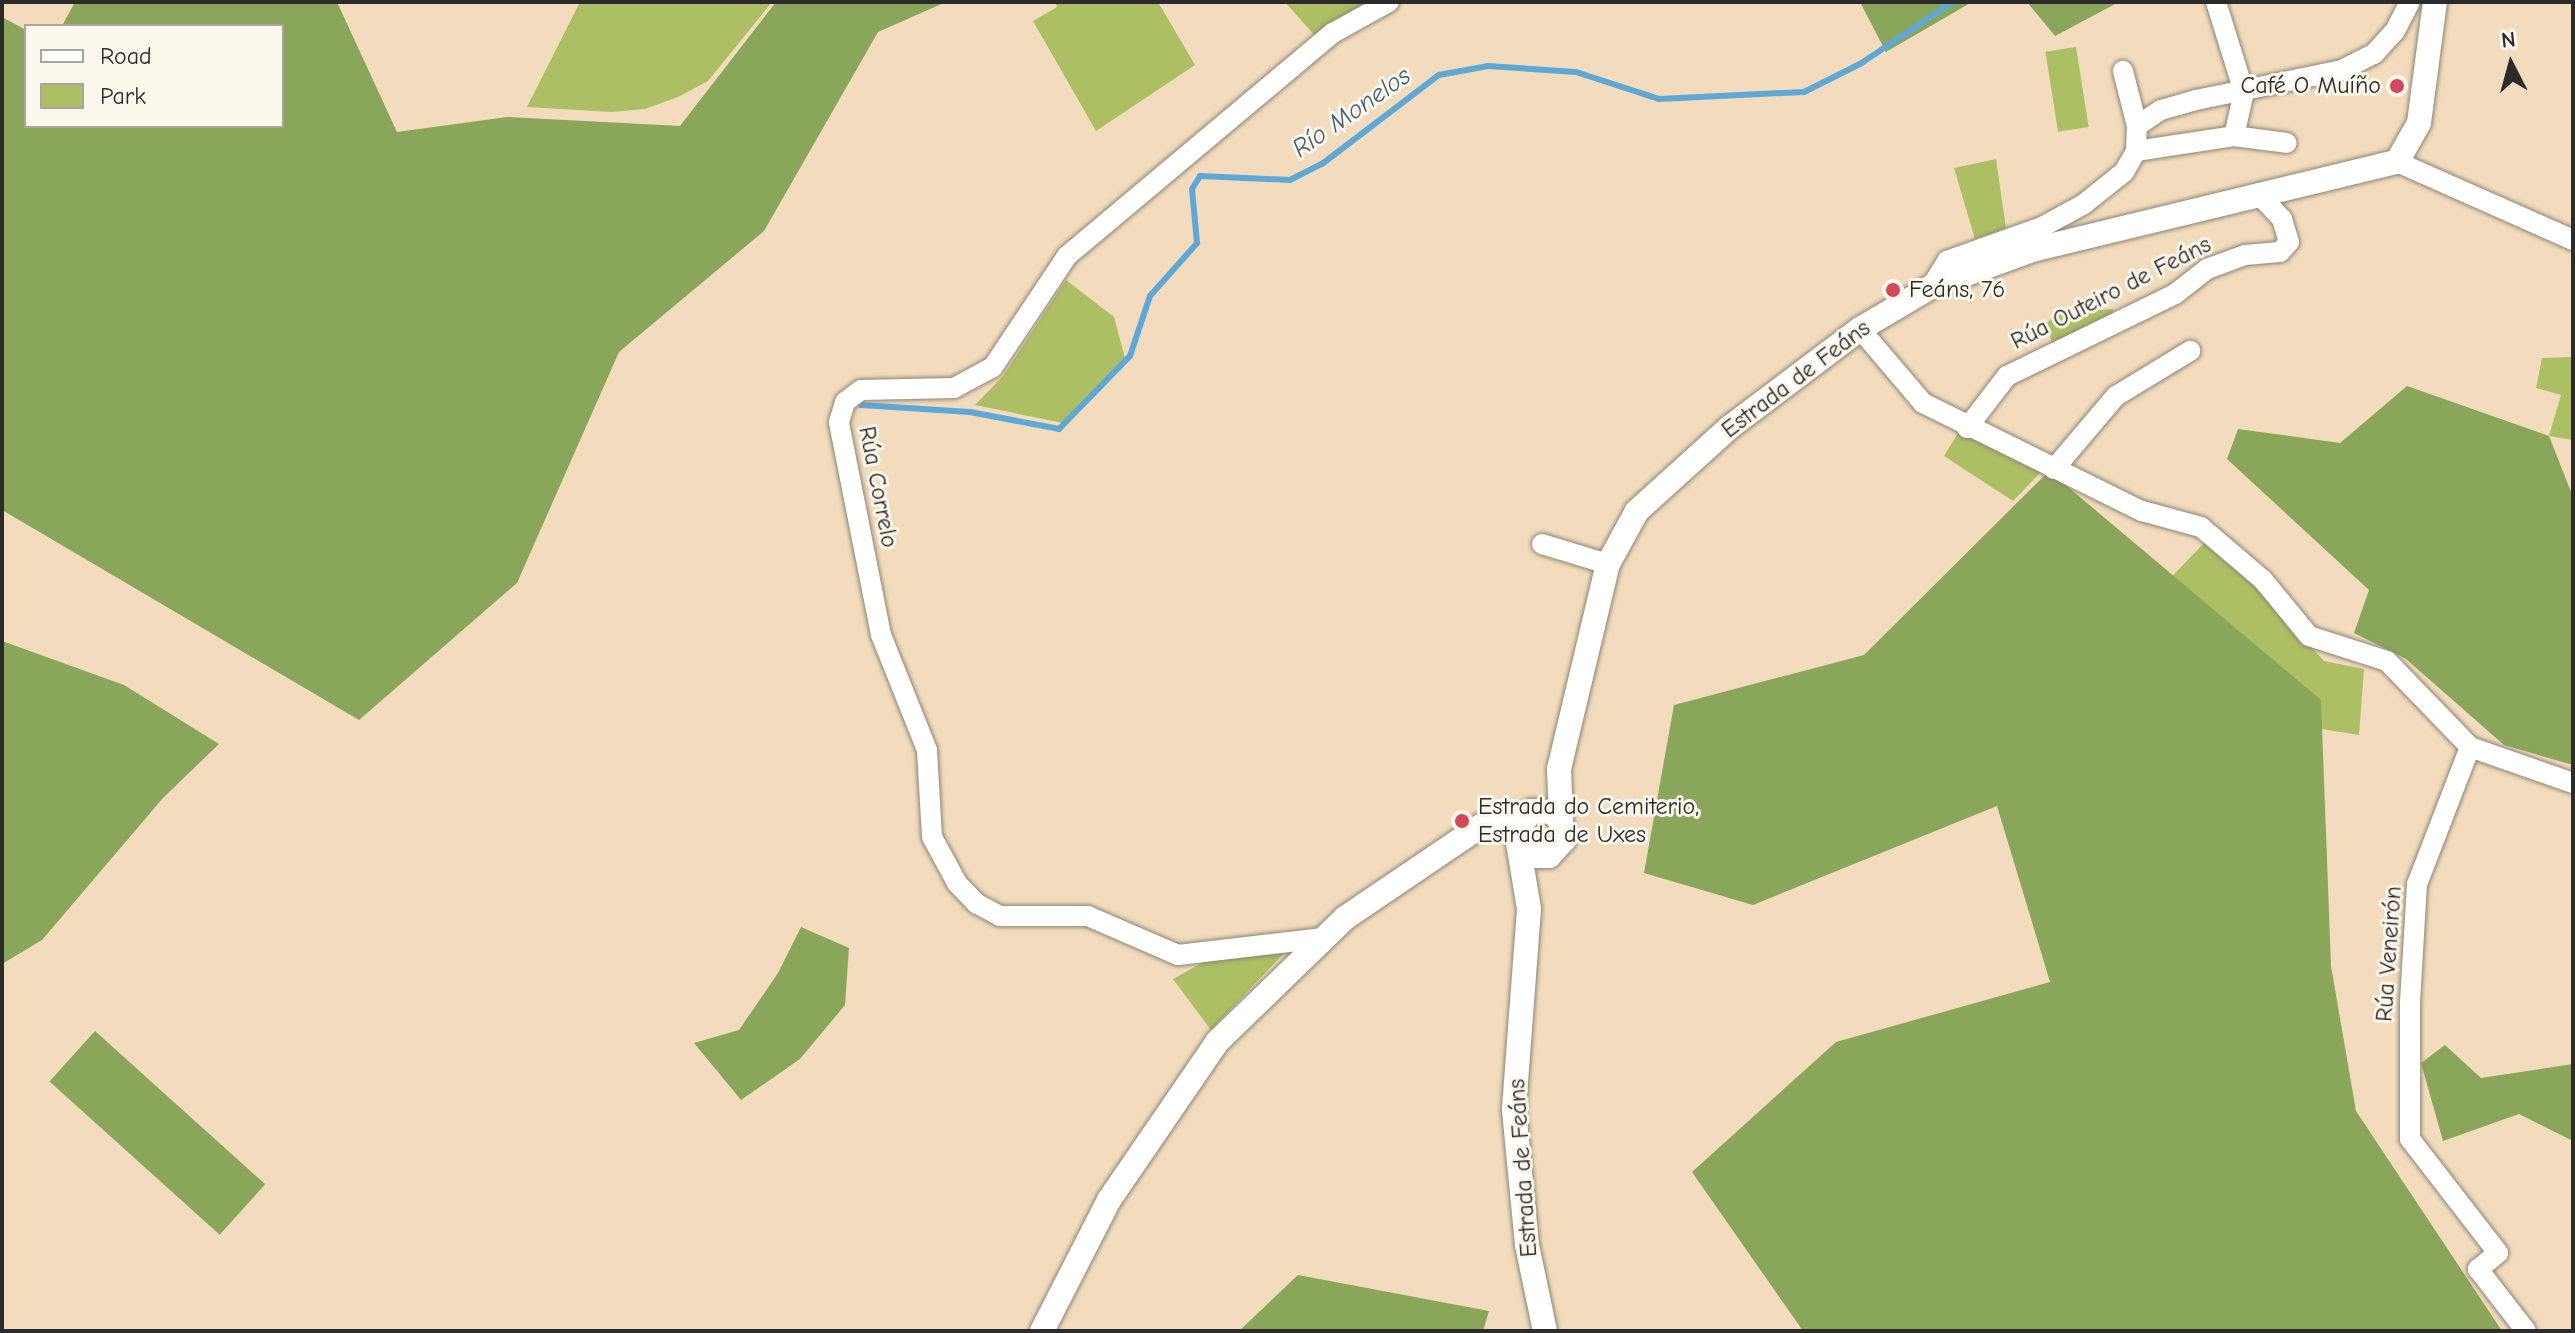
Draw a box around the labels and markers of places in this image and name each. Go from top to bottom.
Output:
place label: Café O Muíño [2241,72,2381,100]
marker: Café O Muíño [2388,77,2406,95]
place label: Feáns, 76 [1909,276,2005,304]
marker: Feáns, 76 [1884,281,1902,299]
place label: Estrada do Cemiterio, Estrada de Uxes [1478,793,1699,849]
marker: Estrada do Cemiterio, Estrada de Uxes [1453,812,1471,830]

